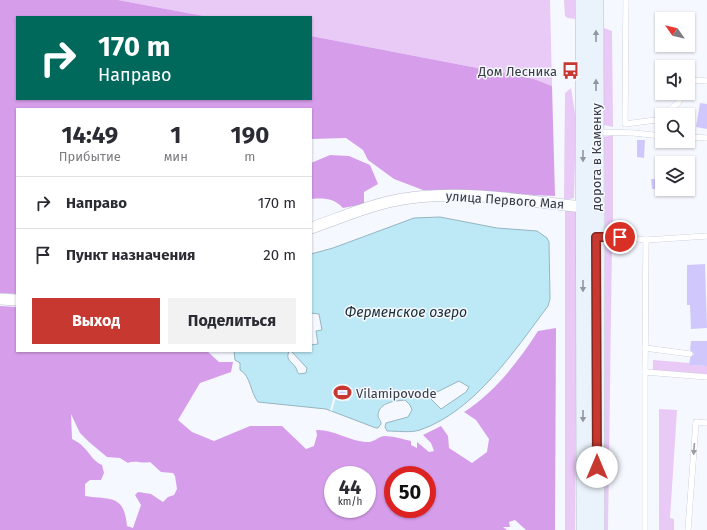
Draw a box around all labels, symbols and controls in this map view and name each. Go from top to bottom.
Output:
north arrow [655,12,695,52]
map controls [655,12,695,196]
one-way arrow [593,29,599,42]
text: 170 m [98,30,170,63]
icon: right [32,32,84,84]
button: sound [655,60,695,100]
bus stop icon: Дом Лесника [560,61,580,81]
text: Направо [98,64,172,86]
place label: Дом Лесника [477,64,557,79]
one-way arrow [593,78,599,91]
street label: дорога в Каменку [589,103,604,211]
button: search [655,108,695,148]
text: 14:49 [61,121,118,149]
text: 1 [170,121,181,149]
text: 190 [231,121,269,149]
text: Прибытие [59,149,121,164]
text: мин [164,149,188,164]
text: m [244,149,256,164]
one-way arrow [580,150,586,163]
button: layers [655,156,695,196]
street label: улица Первого Мая [445,188,565,212]
icon: right [32,192,54,214]
text: Направо [66,194,127,212]
text: 170 m [258,194,296,212]
pin [603,220,637,254]
icon: arrive [609,226,631,248]
icon: arrive [32,244,54,266]
text: Пункт назначения [66,246,195,264]
text: 20 m [263,246,296,264]
one-way arrow [580,280,586,293]
button: Выход [32,298,160,344]
button: Поделиться [168,298,296,344]
water label: Ферменское озеро [345,304,467,321]
sports icon: Vilamipovode [333,383,353,403]
place label: Vilamipovode [356,386,437,401]
one-way arrow [580,410,586,423]
one-way arrow [690,443,697,455]
position arrow [576,446,618,488]
speed limit sign: 50 [384,466,436,518]
text: 44 [339,475,361,499]
text: km/h [338,496,362,508]

